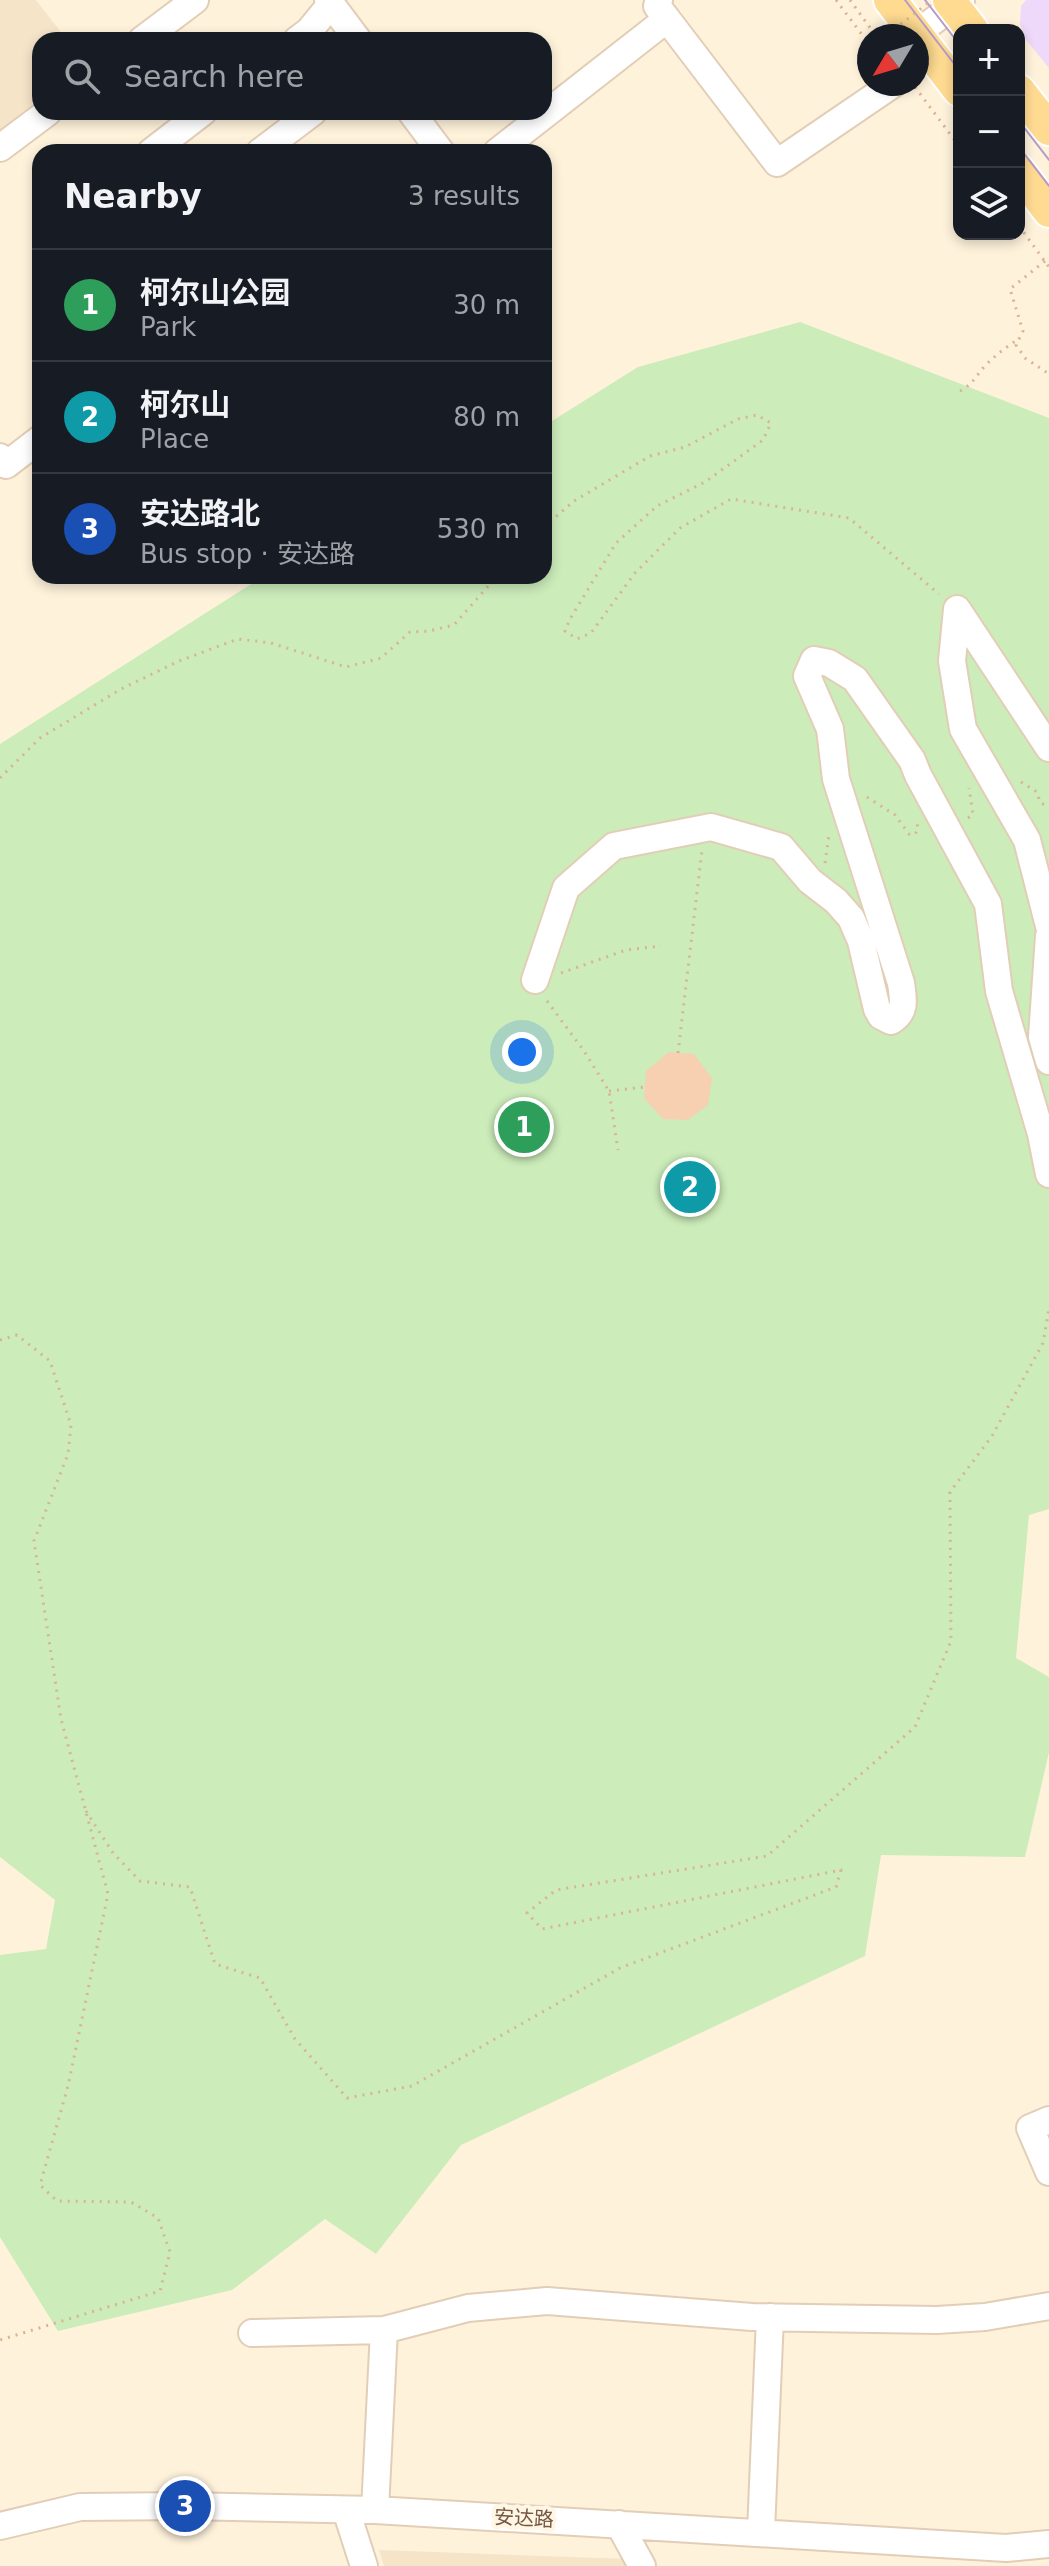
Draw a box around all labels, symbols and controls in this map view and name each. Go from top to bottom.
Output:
north arrow [857,24,929,96]
map controls [953,24,1025,240]
button: + [953,24,1025,96]
search box [32,32,552,120]
icon: search [60,54,104,98]
text: Search here [124,59,304,94]
button: − [953,96,1025,168]
button: layers [953,168,1025,240]
text: Nearby [64,176,202,216]
text: 3 results [408,181,520,211]
text: 柯尔山公园 [140,275,290,310]
text: 1 [81,290,99,320]
text: 30 m [453,290,520,320]
text: Park [140,312,196,342]
text: 柯尔山 [140,387,230,422]
text: 2 [81,402,99,432]
text: 80 m [453,402,520,432]
text: Place [140,424,209,454]
text: 安达路北 [140,496,260,531]
text: 3 [81,514,99,544]
text: 530 m [437,514,520,544]
text: Bus stop · 安达路 [140,539,355,569]
your location [502,1032,542,1072]
pin: 1 [498,1097,550,1157]
pin: 2 [664,1157,716,1217]
pin: 3 [159,2476,211,2536]
street label: 安达路 [493,2504,555,2532]

